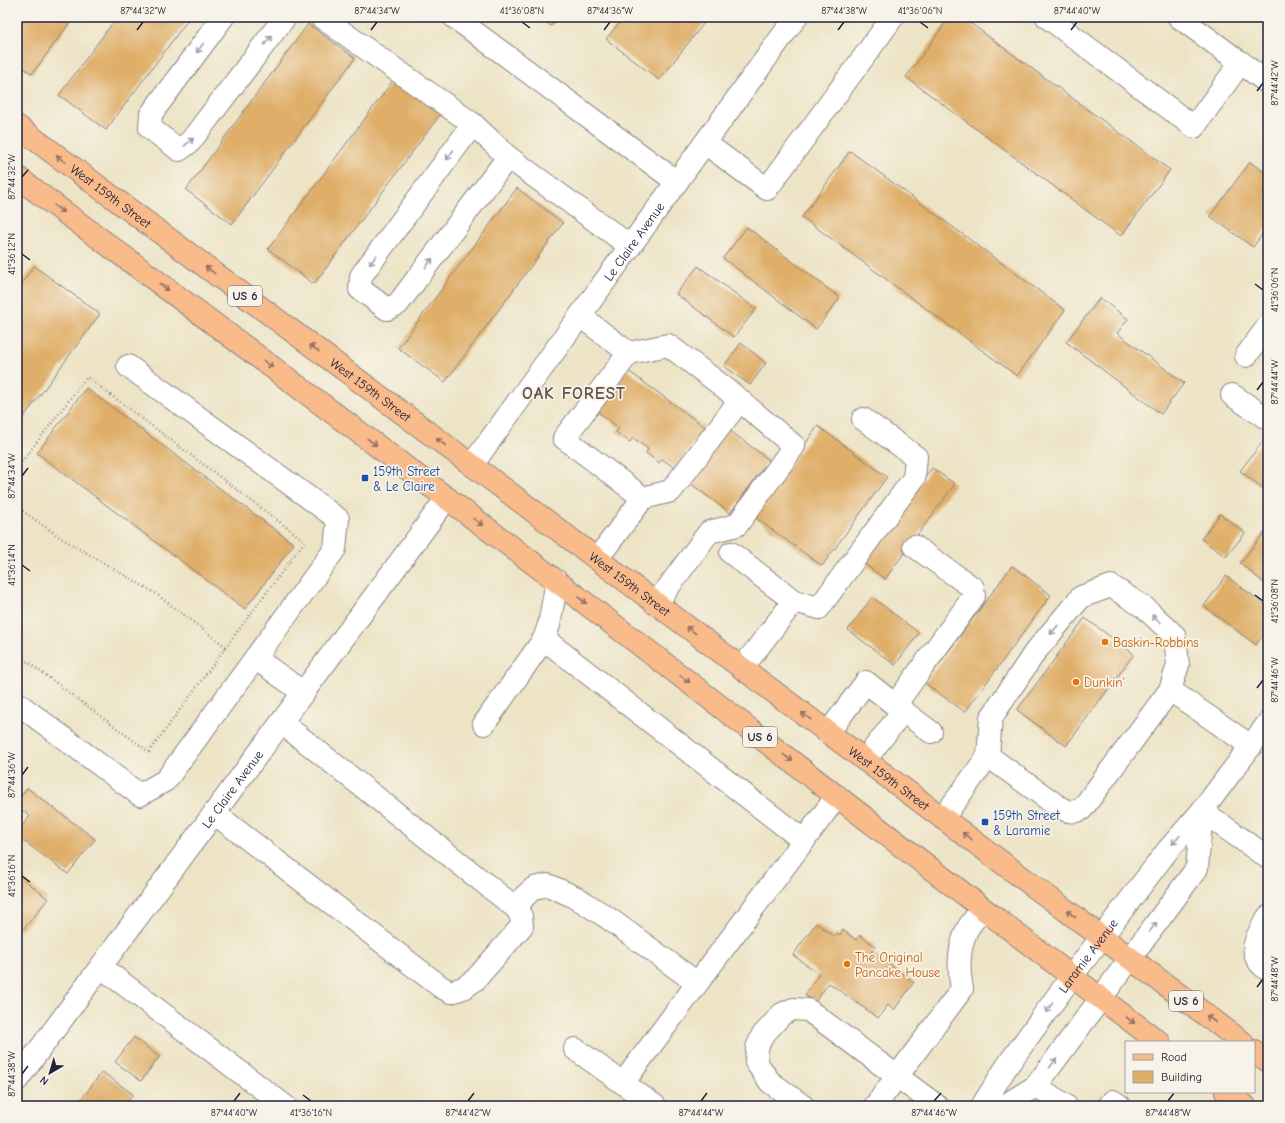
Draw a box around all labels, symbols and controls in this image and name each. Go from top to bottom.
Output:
text: 87°44'32"W [120,5,166,17]
text: 87°44'34"W [354,5,400,17]
text: 41°36'08"N [500,5,544,17]
text: 87°44'36"W [587,5,633,17]
text: 87°44'38"W [821,5,867,17]
text: 41°36'06"N [898,5,942,17]
text: 87°44'40"W [1054,5,1100,17]
one-way arrow [264,34,272,45]
one-way arrow [196,43,204,54]
text: 87°44'42"W [1269,60,1281,106]
one-way arrow [183,138,194,147]
one-way arrow [446,150,454,161]
text: 87°44'32"W [6,154,18,200]
one-way arrow [55,155,66,163]
street label: West 159th Street [67,161,155,232]
street label: Le Claire Avenue [600,199,667,283]
one-way arrow [54,205,65,213]
text: 41°36'12"N [6,233,18,275]
one-way arrow [369,254,377,265]
one-way arrow [425,258,433,269]
one-way arrow [205,266,216,274]
text: 41°36'06"N [1269,268,1281,312]
one-way arrow [158,282,169,291]
road number: US 6 [228,286,262,306]
one-way arrow [309,343,320,352]
street label: West 159th Street [327,354,415,425]
text: 87°44'44"W [1269,359,1281,405]
one-way arrow [262,360,273,368]
district label: OAK FOREST [522,384,626,403]
one-way arrow [366,438,377,446]
one-way arrow [436,438,447,446]
text: 87°44'34"W [6,453,18,499]
place label: 159th Street & Le Claire [373,464,441,494]
marker: 159th Street & Le Claire [360,473,370,483]
one-way arrow [473,517,484,526]
text: 41°36'14"N [6,544,18,586]
street label: West 159th Street [587,549,674,620]
text: 41°36'08"N [1269,579,1281,623]
one-way arrow [576,596,587,604]
one-way arrow [1151,614,1161,624]
one-way arrow [1049,624,1058,635]
one-way arrow [686,626,697,634]
place label: Baskin-Robbins [1113,635,1199,650]
marker: Baskin-Robbins [1100,637,1110,647]
text: 87°44'46"W [1269,657,1281,703]
one-way arrow [679,675,690,683]
place label: Dunkin' [1084,675,1125,690]
marker: Dunkin' [1071,677,1081,687]
one-way arrow [801,712,812,721]
road number: US 6 [743,727,777,747]
street label: West 159th Street [846,743,934,814]
street label: Le Claire Avenue [198,747,266,831]
text: 87°44'36"W [6,752,18,798]
one-way arrow [783,754,794,762]
place label: 159th Street & Laramie [993,808,1061,838]
marker: 159th Street & Laramie [980,817,990,827]
one-way arrow [961,832,972,840]
one-way arrow [1172,835,1181,845]
text: 41°36'16"N [6,855,18,897]
one-way arrow [1065,910,1076,918]
street label: Laramie Avenue [1055,915,1121,995]
one-way arrow [1149,922,1157,933]
place label: The Original Pancake House [855,950,941,980]
text: 87°44'48"W [1269,956,1281,1002]
marker: The Original Pancake House [842,959,852,969]
road number: US 6 [1169,991,1203,1011]
one-way arrow [1045,1002,1054,1013]
one-way arrow [1205,1015,1216,1023]
one-way arrow [1124,1016,1135,1024]
legend [1125,1041,1255,1093]
text: Road [1161,1050,1187,1064]
text: 87°44'38"W [6,1051,18,1097]
north arrow [30,1053,70,1093]
one-way arrow [1049,1057,1058,1068]
text: Building [1161,1070,1202,1084]
text: N [37,1073,51,1088]
text: 87°44'40"W [211,1107,257,1119]
text: 41°36'16"N [290,1107,332,1119]
text: 87°44'42"W [445,1107,491,1119]
text: 87°44'44"W [678,1107,724,1119]
text: 87°44'46"W [911,1107,957,1119]
text: 87°44'48"W [1145,1107,1191,1119]

